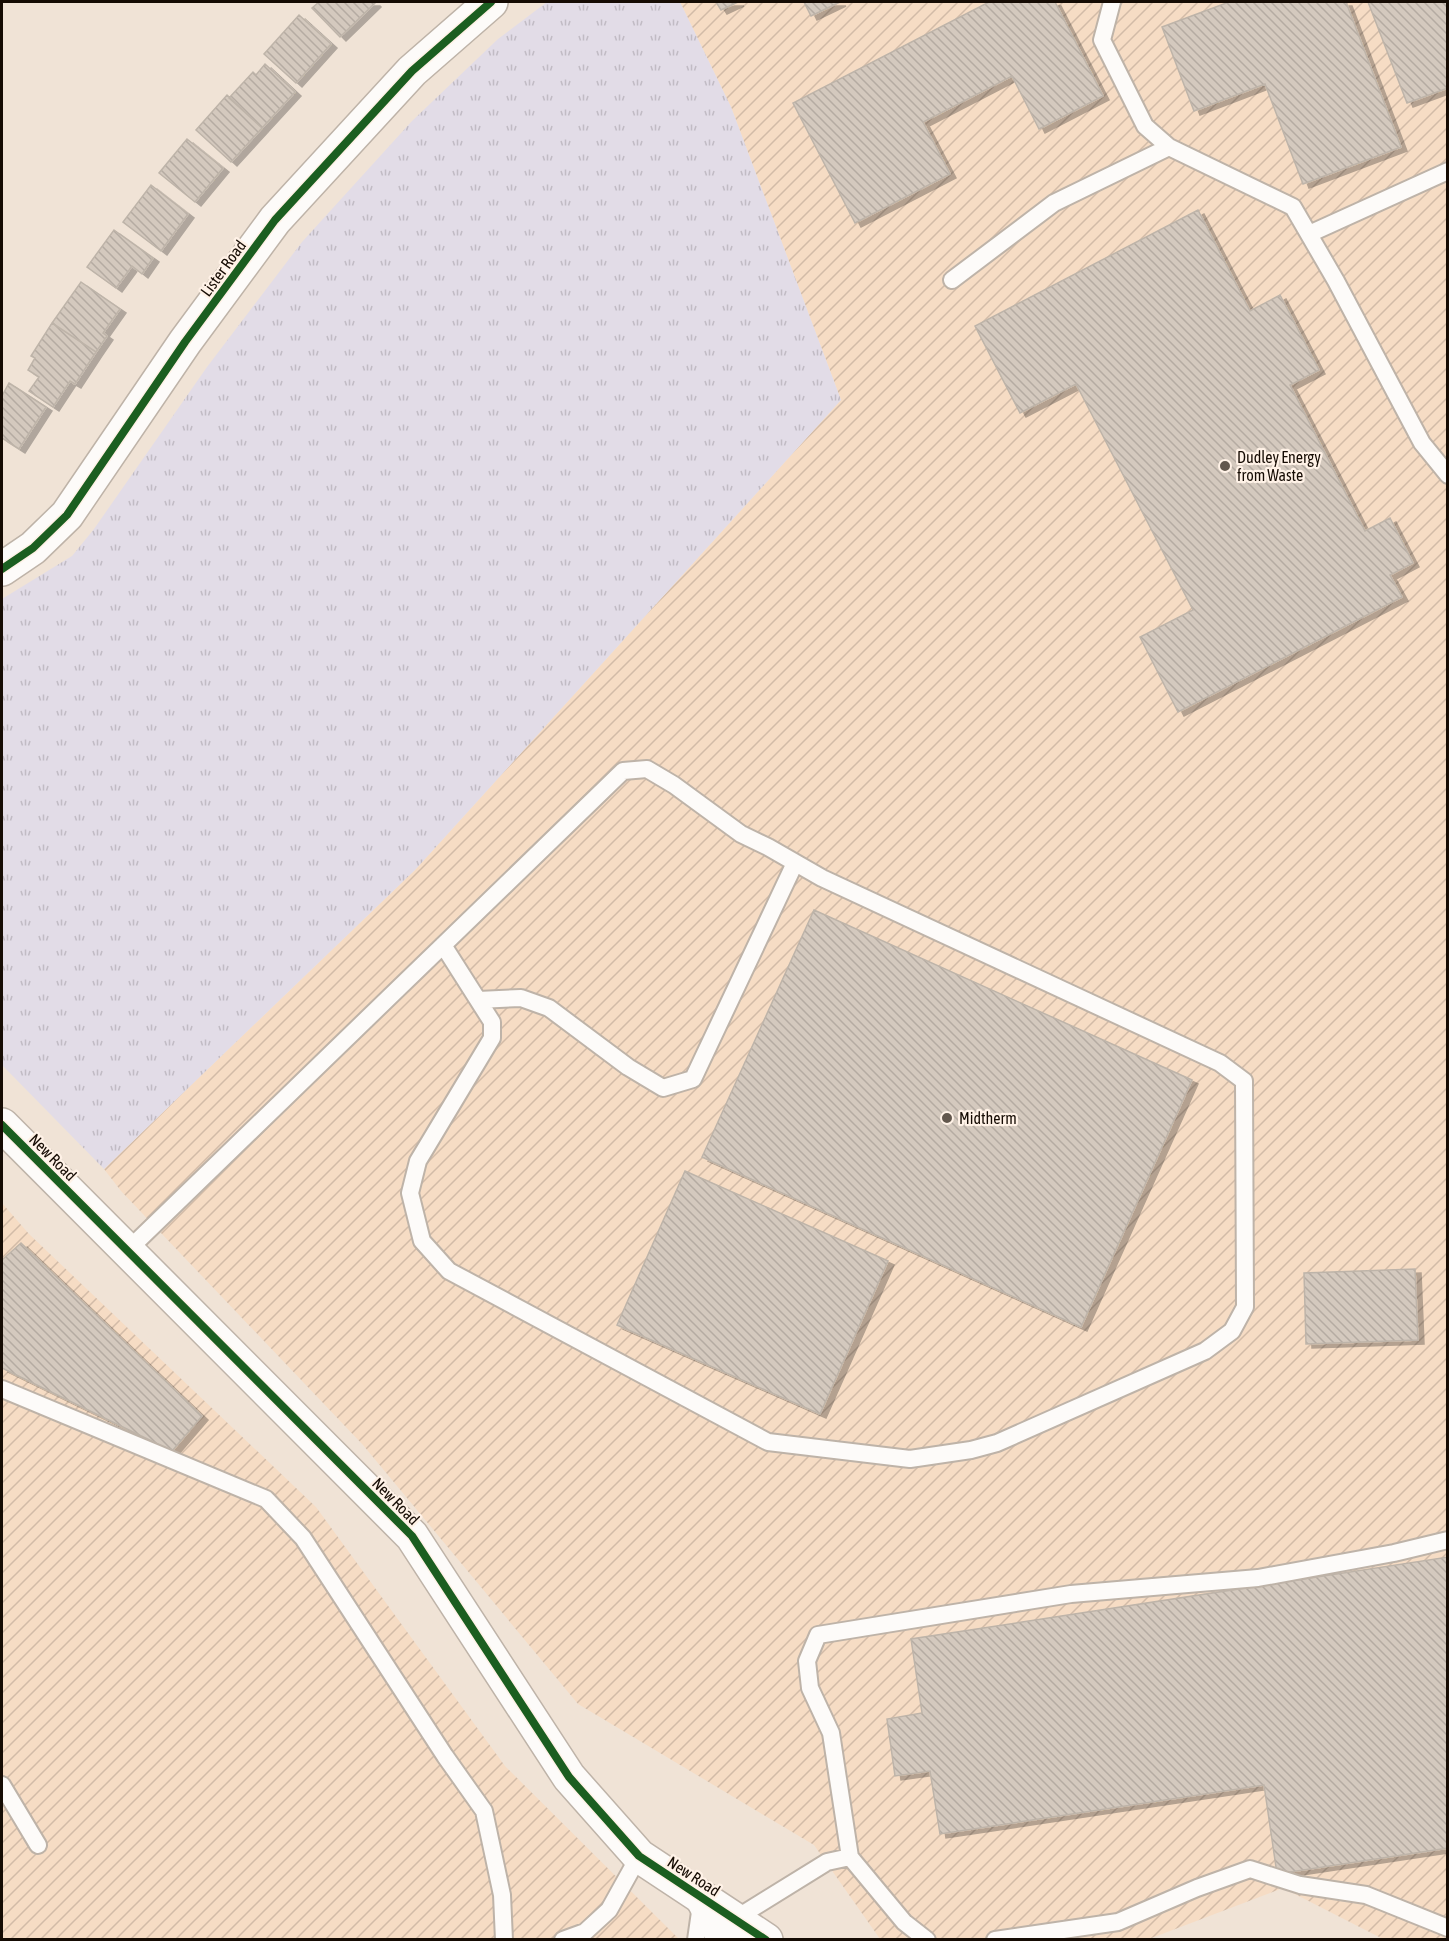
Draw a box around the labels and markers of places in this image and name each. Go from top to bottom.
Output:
place label: Dudley Energy from Waste [1237,448,1321,484]
marker: Dudley Energy from Waste [1218,459,1232,473]
place label: Midtherm [959,1109,1017,1127]
marker: Midtherm [940,1111,954,1125]

